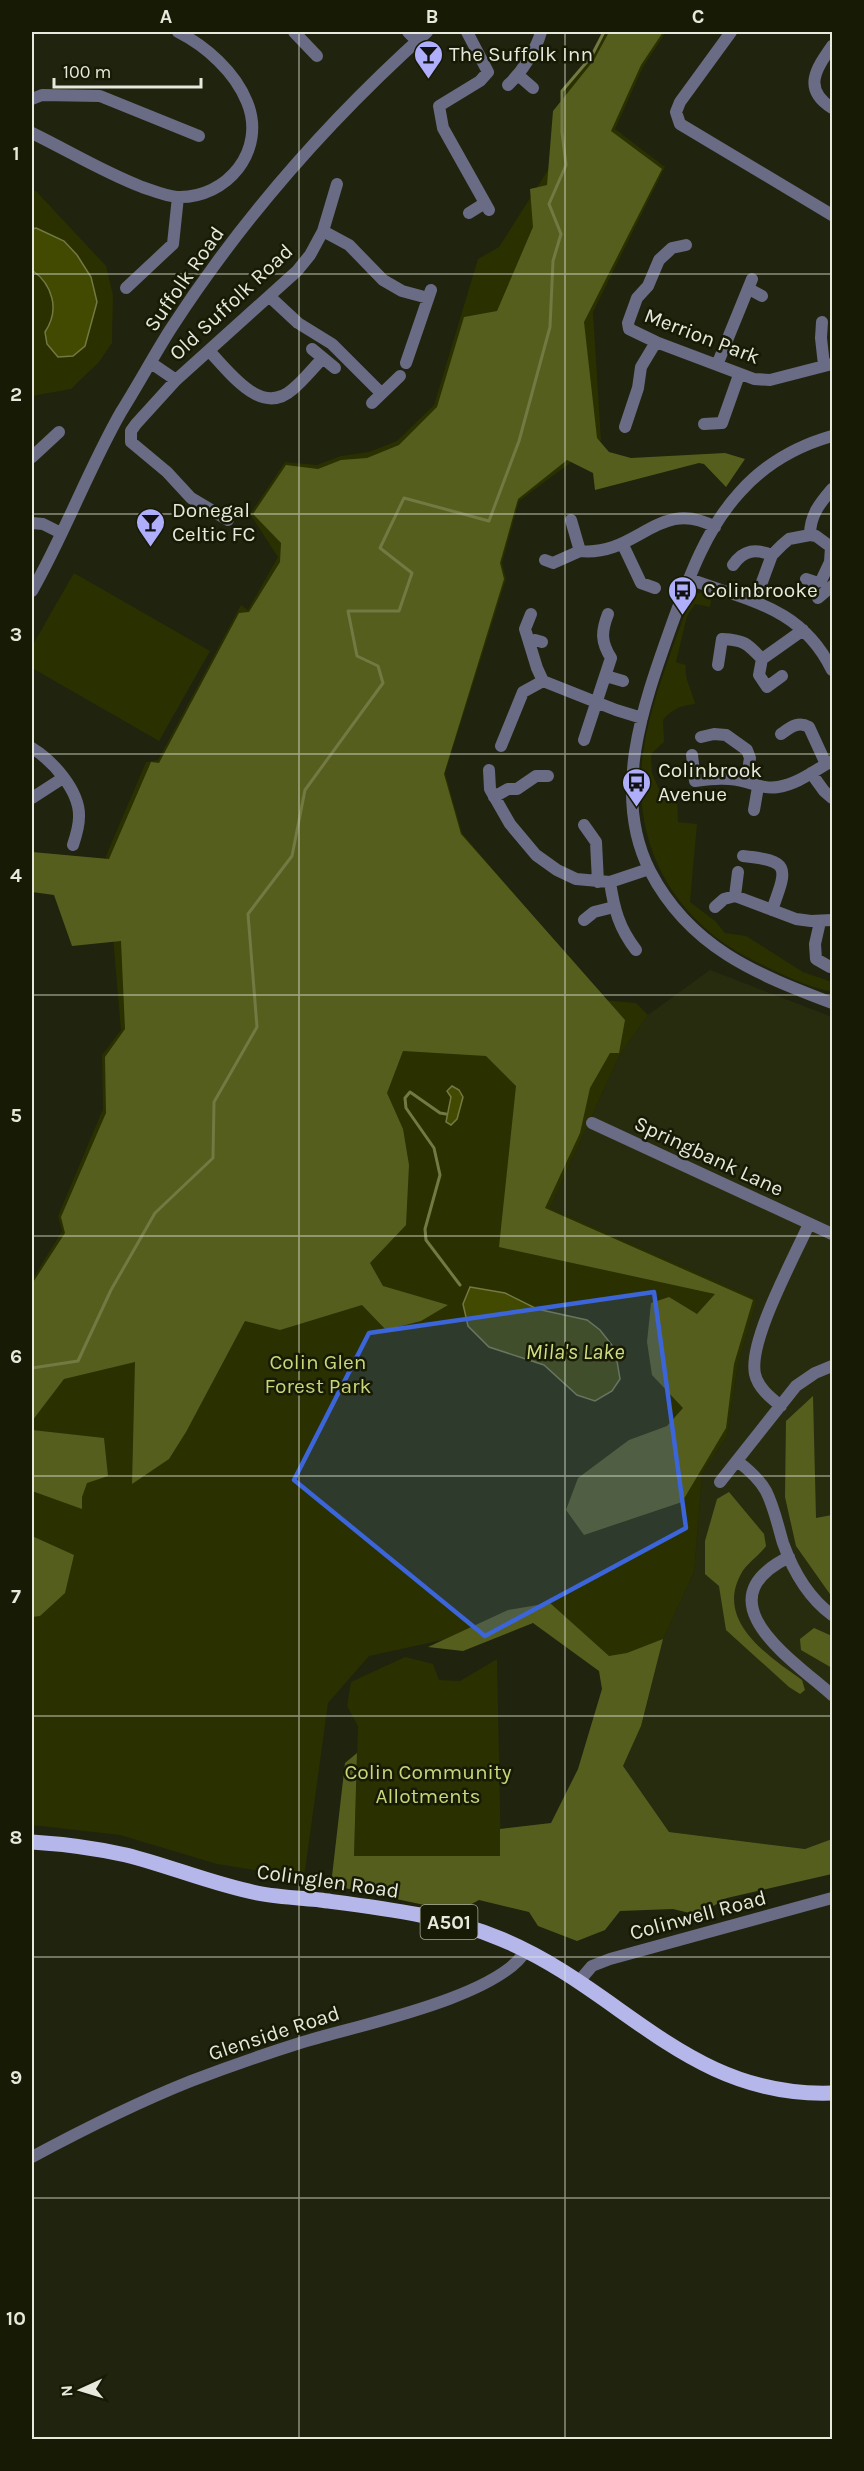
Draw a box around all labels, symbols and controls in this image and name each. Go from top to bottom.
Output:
text: A [160,5,173,28]
text: B [426,5,438,28]
text: C [692,5,704,28]
bar icon: The Suffolk Inn [412,38,444,80]
place label: The Suffolk Inn [449,42,593,66]
scale bar [54,51,201,89]
text: 100 m [63,61,111,83]
text: 1 [12,142,20,165]
street label: Suffolk Road [139,222,229,336]
street label: Old Suffolk Road [165,239,297,365]
street label: Merrion Park [641,303,763,369]
text: 2 [10,383,22,406]
place label: Donegal Celtic FC [172,498,255,546]
bar icon: Donegal Celtic FC [135,506,167,548]
bus stop icon: Colinbrooke [666,574,698,616]
place label: Colinbrooke [703,578,818,602]
text: 3 [10,623,22,646]
place label: Colinbrook Avenue [658,758,762,806]
bus stop icon: Colinbrook Avenue [621,766,653,808]
text: 4 [10,864,22,887]
text: 5 [10,1104,22,1127]
street label: Springbank Lane [631,1111,787,1201]
water label: Mila's Lake [526,1339,624,1365]
text: 6 [10,1345,22,1368]
park label: Colin Glen Forest Park [265,1350,372,1398]
text: 7 [11,1585,21,1608]
park label: Colin Community Allotments [344,1760,512,1808]
text: 8 [10,1826,22,1849]
street label: Colinglen Road [255,1859,401,1903]
street label: Colinwell Road [627,1885,769,1945]
road number: A501 [420,1905,478,1939]
street label: Glenside Road [205,2000,343,2066]
text: 9 [10,2066,22,2089]
text: 10 [6,2307,26,2330]
north arrow [51,2360,111,2420]
text: N [57,2385,76,2397]

